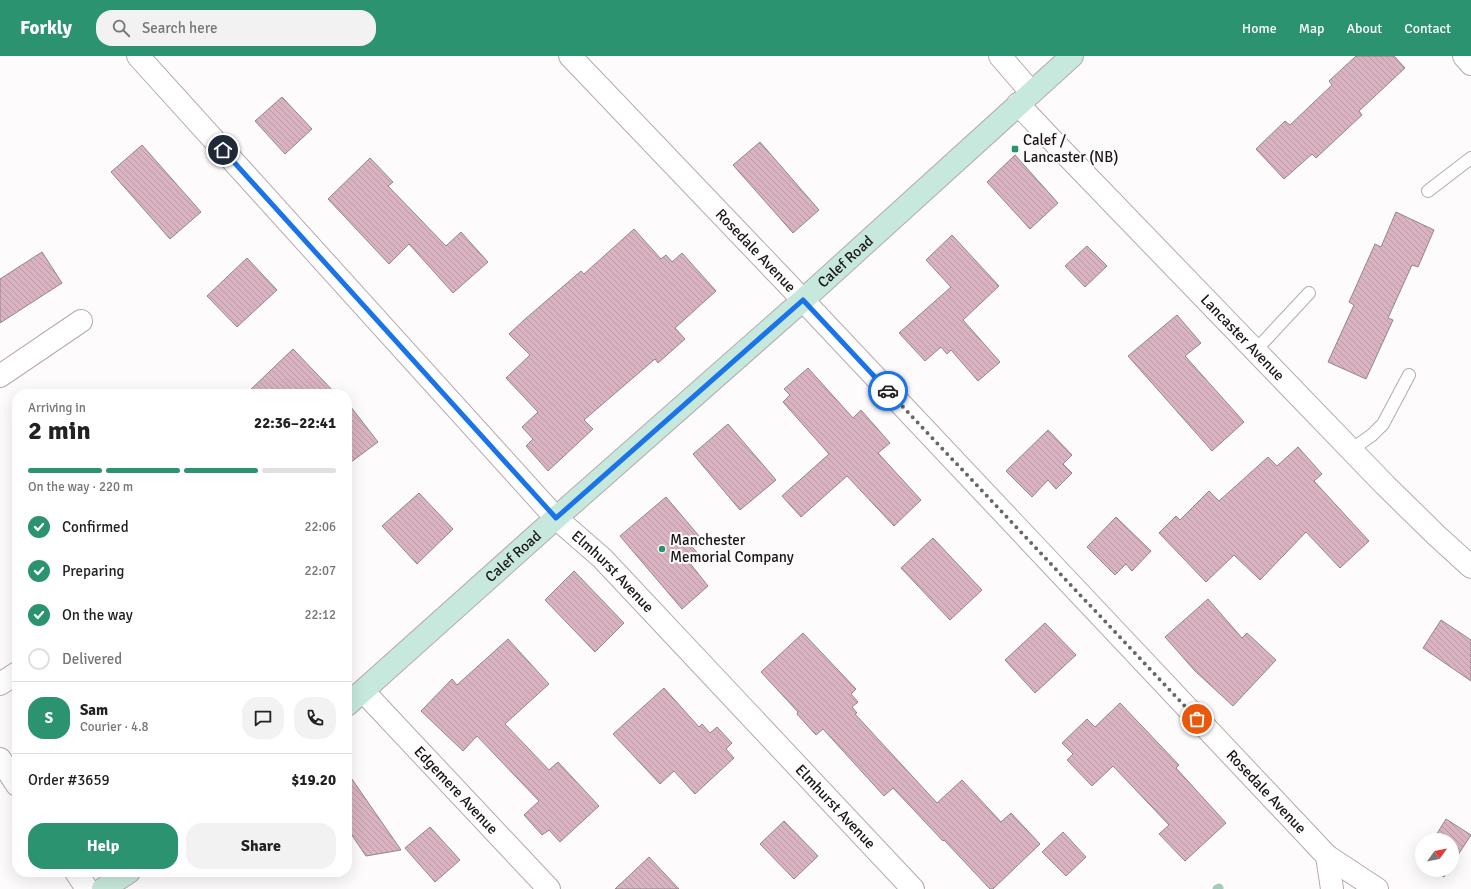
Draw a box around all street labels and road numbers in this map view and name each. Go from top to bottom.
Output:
street label: Rosedale Avenue [712,205,800,296]
street label: Calef Road [814,232,877,291]
street label: Lancaster Avenue [1197,291,1288,384]
street label: Calef Road [482,527,545,586]
street label: Elmhurst Avenue [568,527,657,616]
street label: Edgemere Avenue [410,742,502,838]
street label: Rosedale Avenue [1223,746,1310,837]
street label: Elmhurst Avenue [792,761,879,852]

